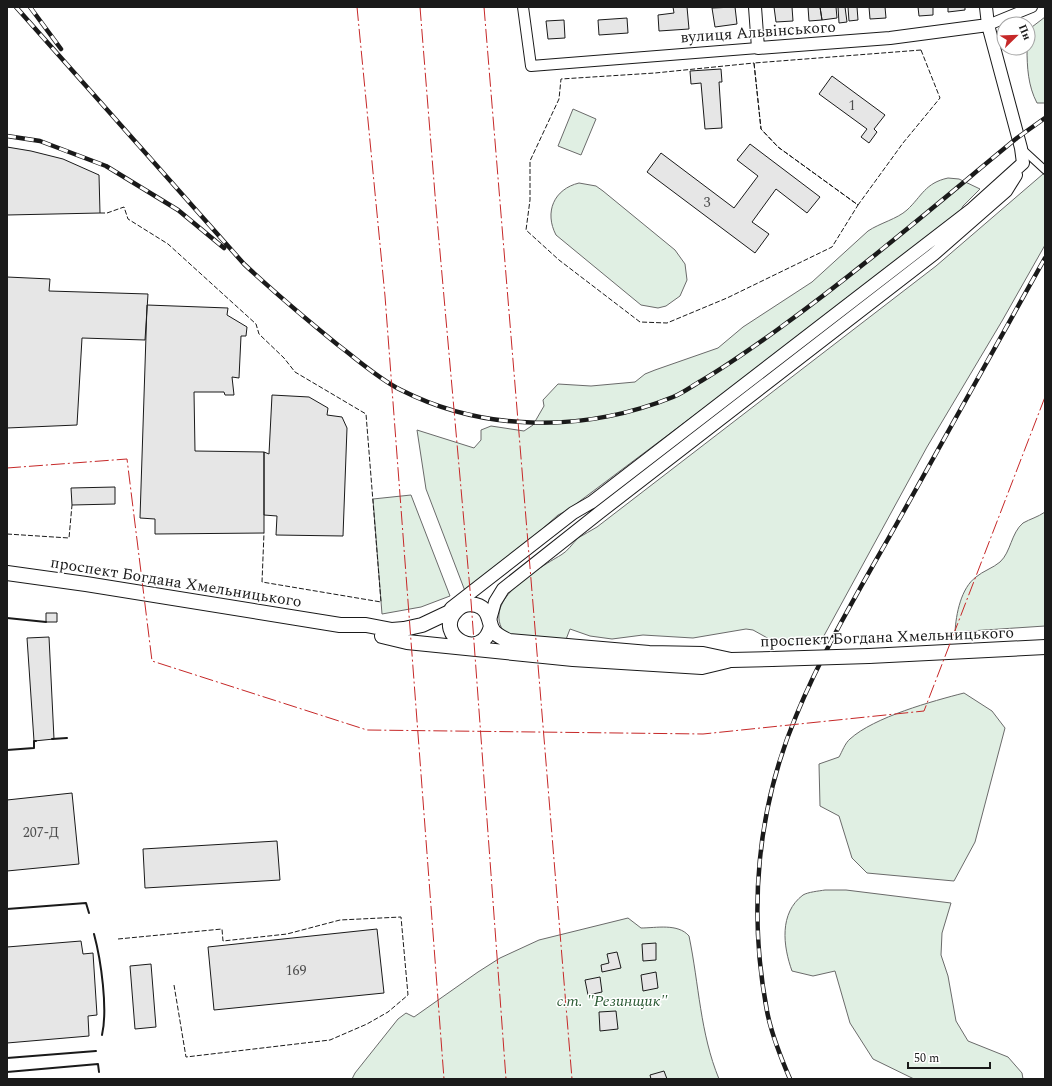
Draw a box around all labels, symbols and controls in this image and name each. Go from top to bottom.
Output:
street label: вулиця Альвінського [679,15,837,49]
north arrow [996,16,1036,56]
text: Пн [1014,22,1036,43]
house number: 1 [849,95,856,116]
house number: 3 [704,192,711,213]
street label: проспект Богдана Хмельницького [49,550,303,614]
street label: проспект Богдана Хмельницького [760,621,1014,653]
house number: 207-Д [23,822,59,843]
house number: 169 [286,960,307,981]
park label: с.т. "Резинщик" [556,989,668,1013]
scale bar [908,1044,990,1070]
text: 50 m [914,1049,939,1068]

